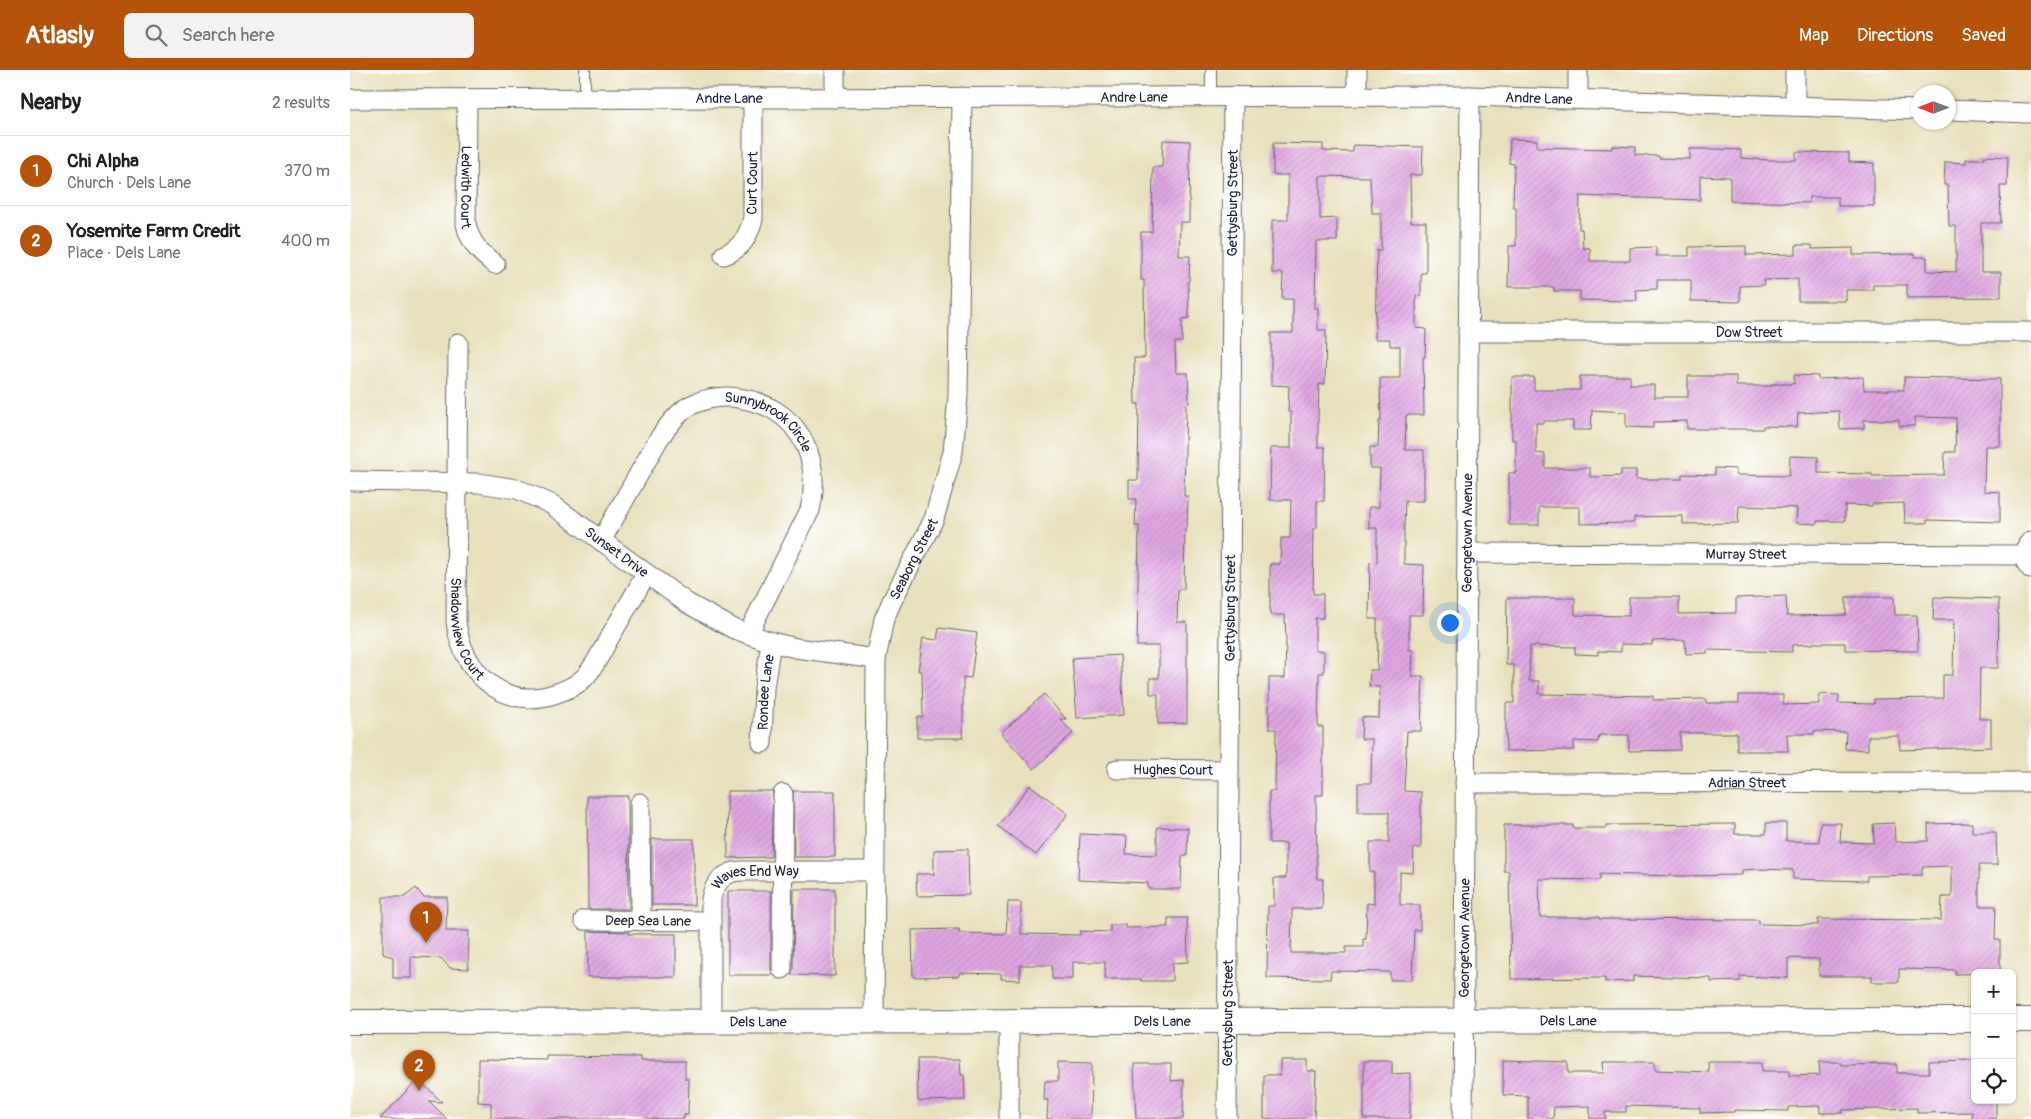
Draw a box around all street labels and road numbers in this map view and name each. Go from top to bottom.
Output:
street label: Andre Lane [1100,89,1168,106]
street label: Andre Lane [1505,89,1573,108]
street label: Andre Lane [695,90,763,107]
street label: Ledwith Court [457,146,475,231]
street label: Gettysburg Street [1224,149,1242,256]
street label: Curt Court [743,151,762,215]
street label: Dow Street [1716,324,1783,341]
street label: Sunnybrook Circle [724,389,815,455]
street label: Georgetown Avenue [1459,473,1476,593]
street label: Seaborg Street [886,515,942,602]
street label: Sunset Drive [581,523,652,581]
street label: Murray Street [1706,546,1787,563]
street label: Gettysburg Street [1222,554,1239,661]
street label: Shadowview Court [447,578,488,684]
street label: Rondee Lane [754,653,778,730]
street label: Hughes Court [1133,761,1213,779]
street label: Adrian Street [1708,774,1787,792]
street label: Waves End Way [708,863,799,893]
street label: Georgetown Avenue [1456,878,1474,998]
street label: Deep Sea Lane [605,912,691,930]
street label: Gettysburg Street [1219,959,1237,1066]
street label: Dels Lane [1539,1012,1597,1030]
street label: Dels Lane [729,1013,787,1031]
street label: Dels Lane [1133,1013,1191,1030]

